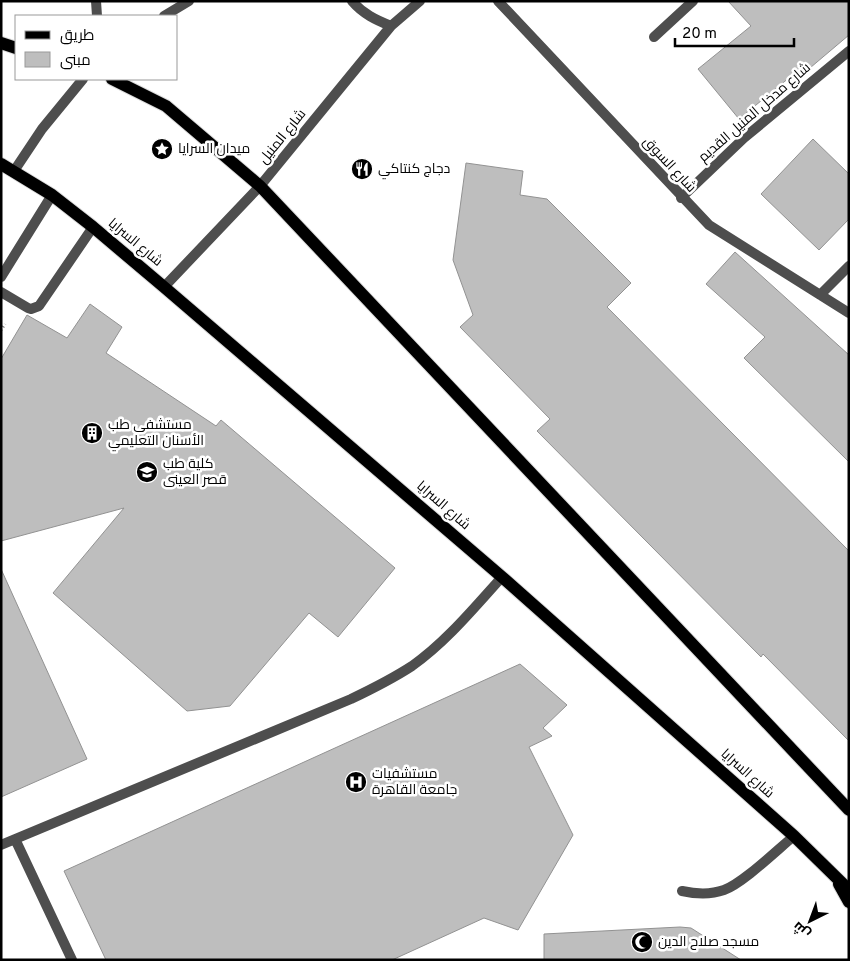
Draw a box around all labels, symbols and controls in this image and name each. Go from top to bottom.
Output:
legend [15,15,178,80]
scale bar [675,15,794,47]
text: 20 m [682,25,717,44]
text: طريق [60,27,94,46]
text: مبنى [60,52,91,71]
street label: شارع مدخل المنيل القديم [695,60,815,166]
street label: شارع المنيل [256,106,310,168]
street label: شارع السوق [639,134,699,196]
place icon: ميدان السرايا [150,137,174,161]
place label: ميدان السرايا [178,141,250,158]
restaurant icon: دجاج كنتاكي [350,157,374,181]
place label: دجاج كنتاكي [378,161,450,180]
street label: شارع السرايا [104,215,166,271]
place label: مستشفى طب الأسنان التعليمي [108,417,204,452]
building icon: مستشفى طب الأسنان التعليمي [80,421,104,445]
place label: كلية طب قصر العينى [163,456,227,489]
school or university icon: كلية طب قصر العينى [135,460,159,484]
street label: شارع السرايا [413,478,473,534]
street label: شارع السرايا [717,746,777,802]
place label: مستشفيات جامعة القاهرة [372,766,457,799]
hospital icon: مستشفيات جامعة القاهرة [344,770,368,794]
north arrow [785,896,835,946]
text: ش [789,917,815,943]
mosque icon: مسجد صلاح الدين [630,930,654,954]
place label: مسجد صلاح الدين [658,934,759,951]

